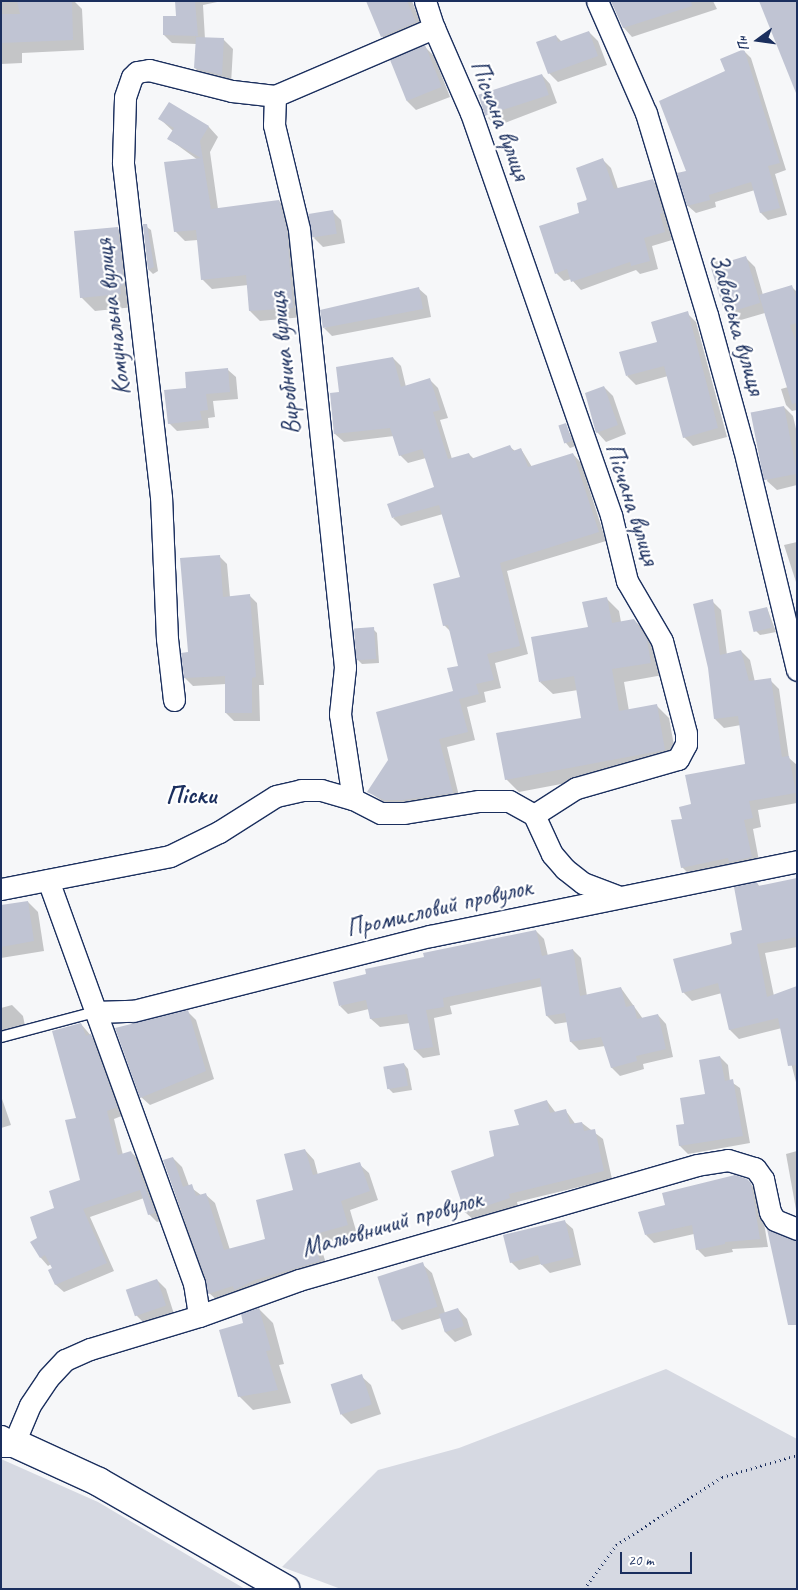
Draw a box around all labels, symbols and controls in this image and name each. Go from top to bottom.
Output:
north arrow [733,15,783,65]
text: Пн [733,35,753,53]
street label: Пісчана вулиця [463,55,537,185]
street label: Комунальна вулиця [88,237,138,397]
street label: Заводська вулиця [703,250,771,398]
street label: Виробнича вулиця [263,290,307,436]
street label: Пісчана вулиця [598,438,666,570]
district label: Піски [166,779,216,811]
street label: Промисловий провулок [343,872,535,944]
street label: Мальовничий провулок [298,1184,486,1264]
scale bar [623,1542,696,1574]
text: 20 m [628,1551,654,1570]

